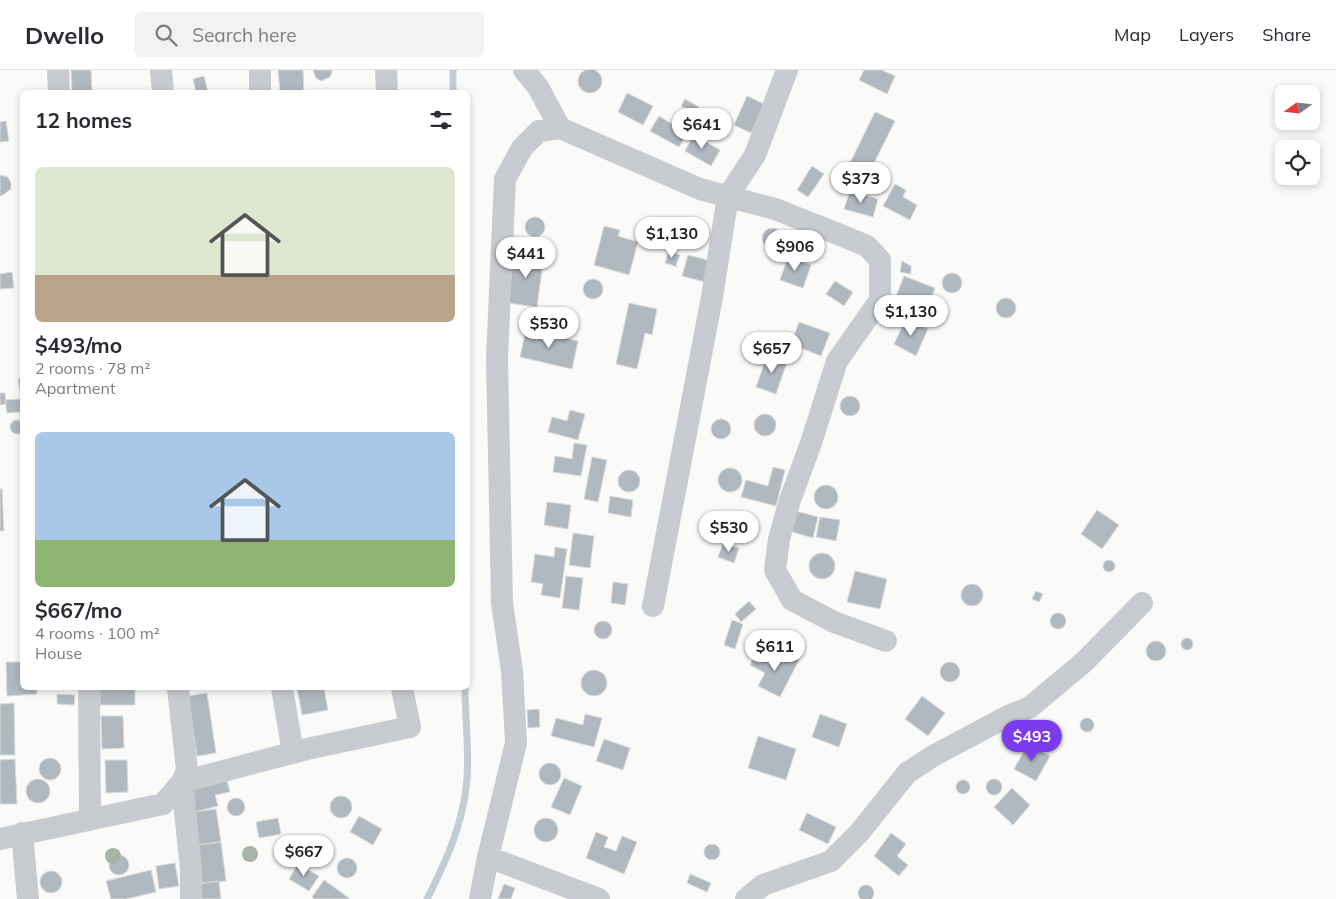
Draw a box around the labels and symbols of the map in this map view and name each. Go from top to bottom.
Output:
north arrow [1275,85,1320,130]
pin: $641 [672,108,732,150]
pin: $373 [831,162,891,204]
pin: $1,130 [631,216,713,259]
pin: $906 [765,230,825,272]
pin: $441 [496,236,556,279]
pin: $1,130 [870,294,952,337]
pin: $530 [519,306,579,349]
pin: $657 [742,332,802,374]
pin: $530 [699,510,759,553]
pin: $611 [745,630,805,672]
pin: $493 [1002,720,1062,762]
pin: $667 [274,834,334,877]

